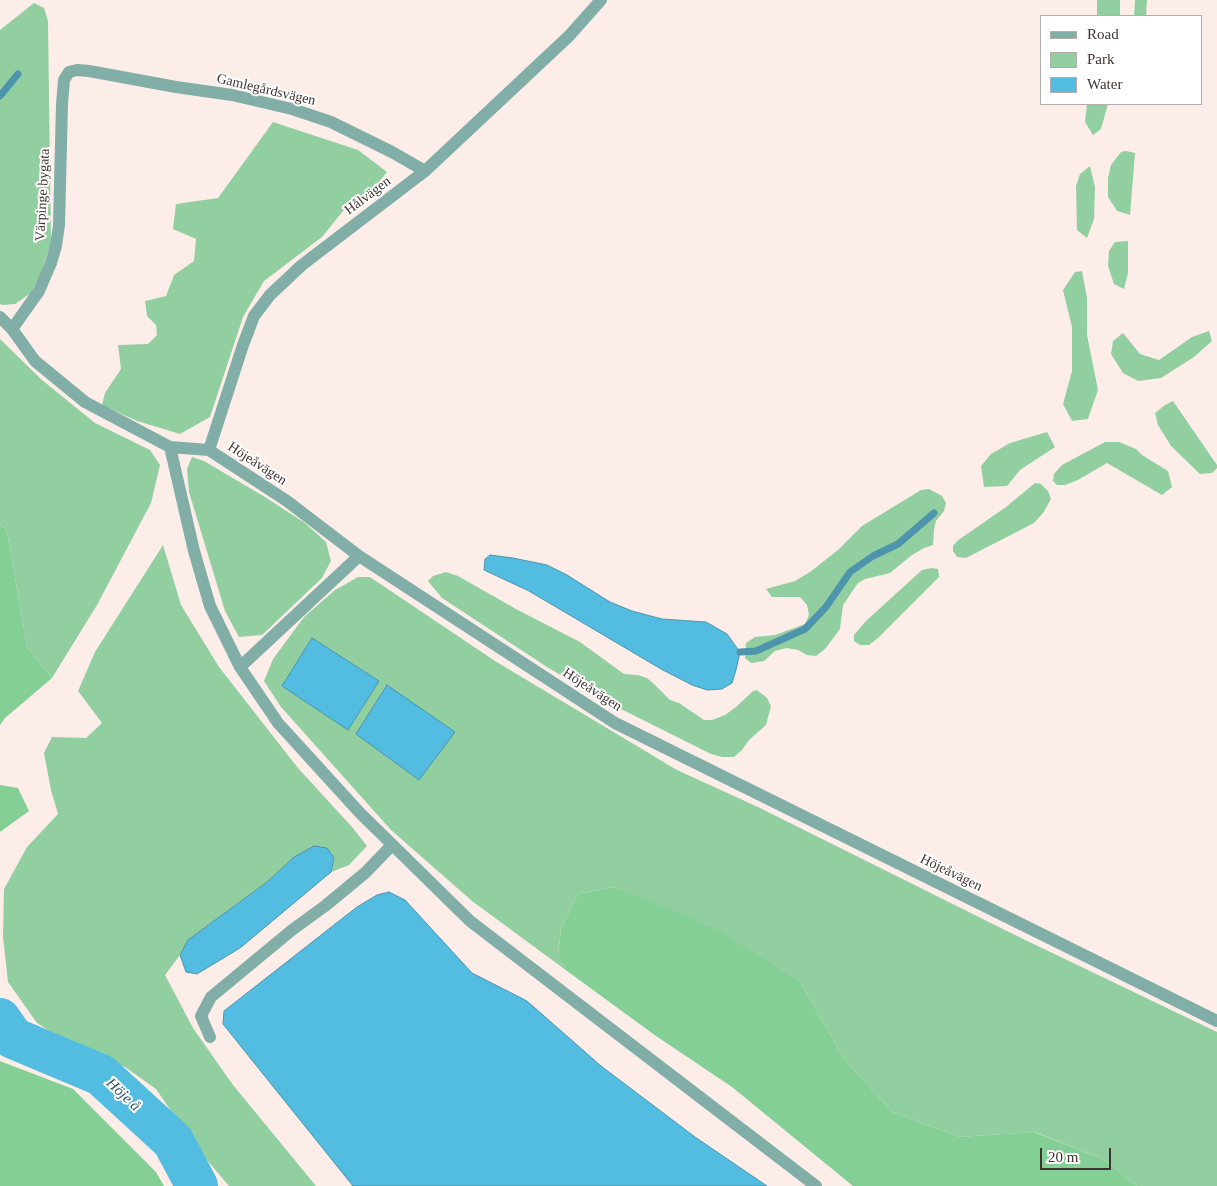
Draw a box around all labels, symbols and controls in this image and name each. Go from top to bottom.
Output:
legend [1040,15,1202,105]
text: Road [1087,26,1119,42]
text: Park [1087,51,1115,67]
street label: Gamlegårdsvägen [215,70,317,110]
text: Water [1087,76,1122,92]
street label: Värpinge bygata [32,148,54,242]
street label: Hålvägen [342,173,394,219]
street label: Höjeåvägen [224,439,290,489]
street label: Höjeåvägen [559,665,625,715]
street label: Höjeåvägen [917,851,985,895]
water label: Höje å [102,1075,144,1115]
scale bar [1042,1138,1113,1170]
text: 20 m [1048,1149,1078,1165]

